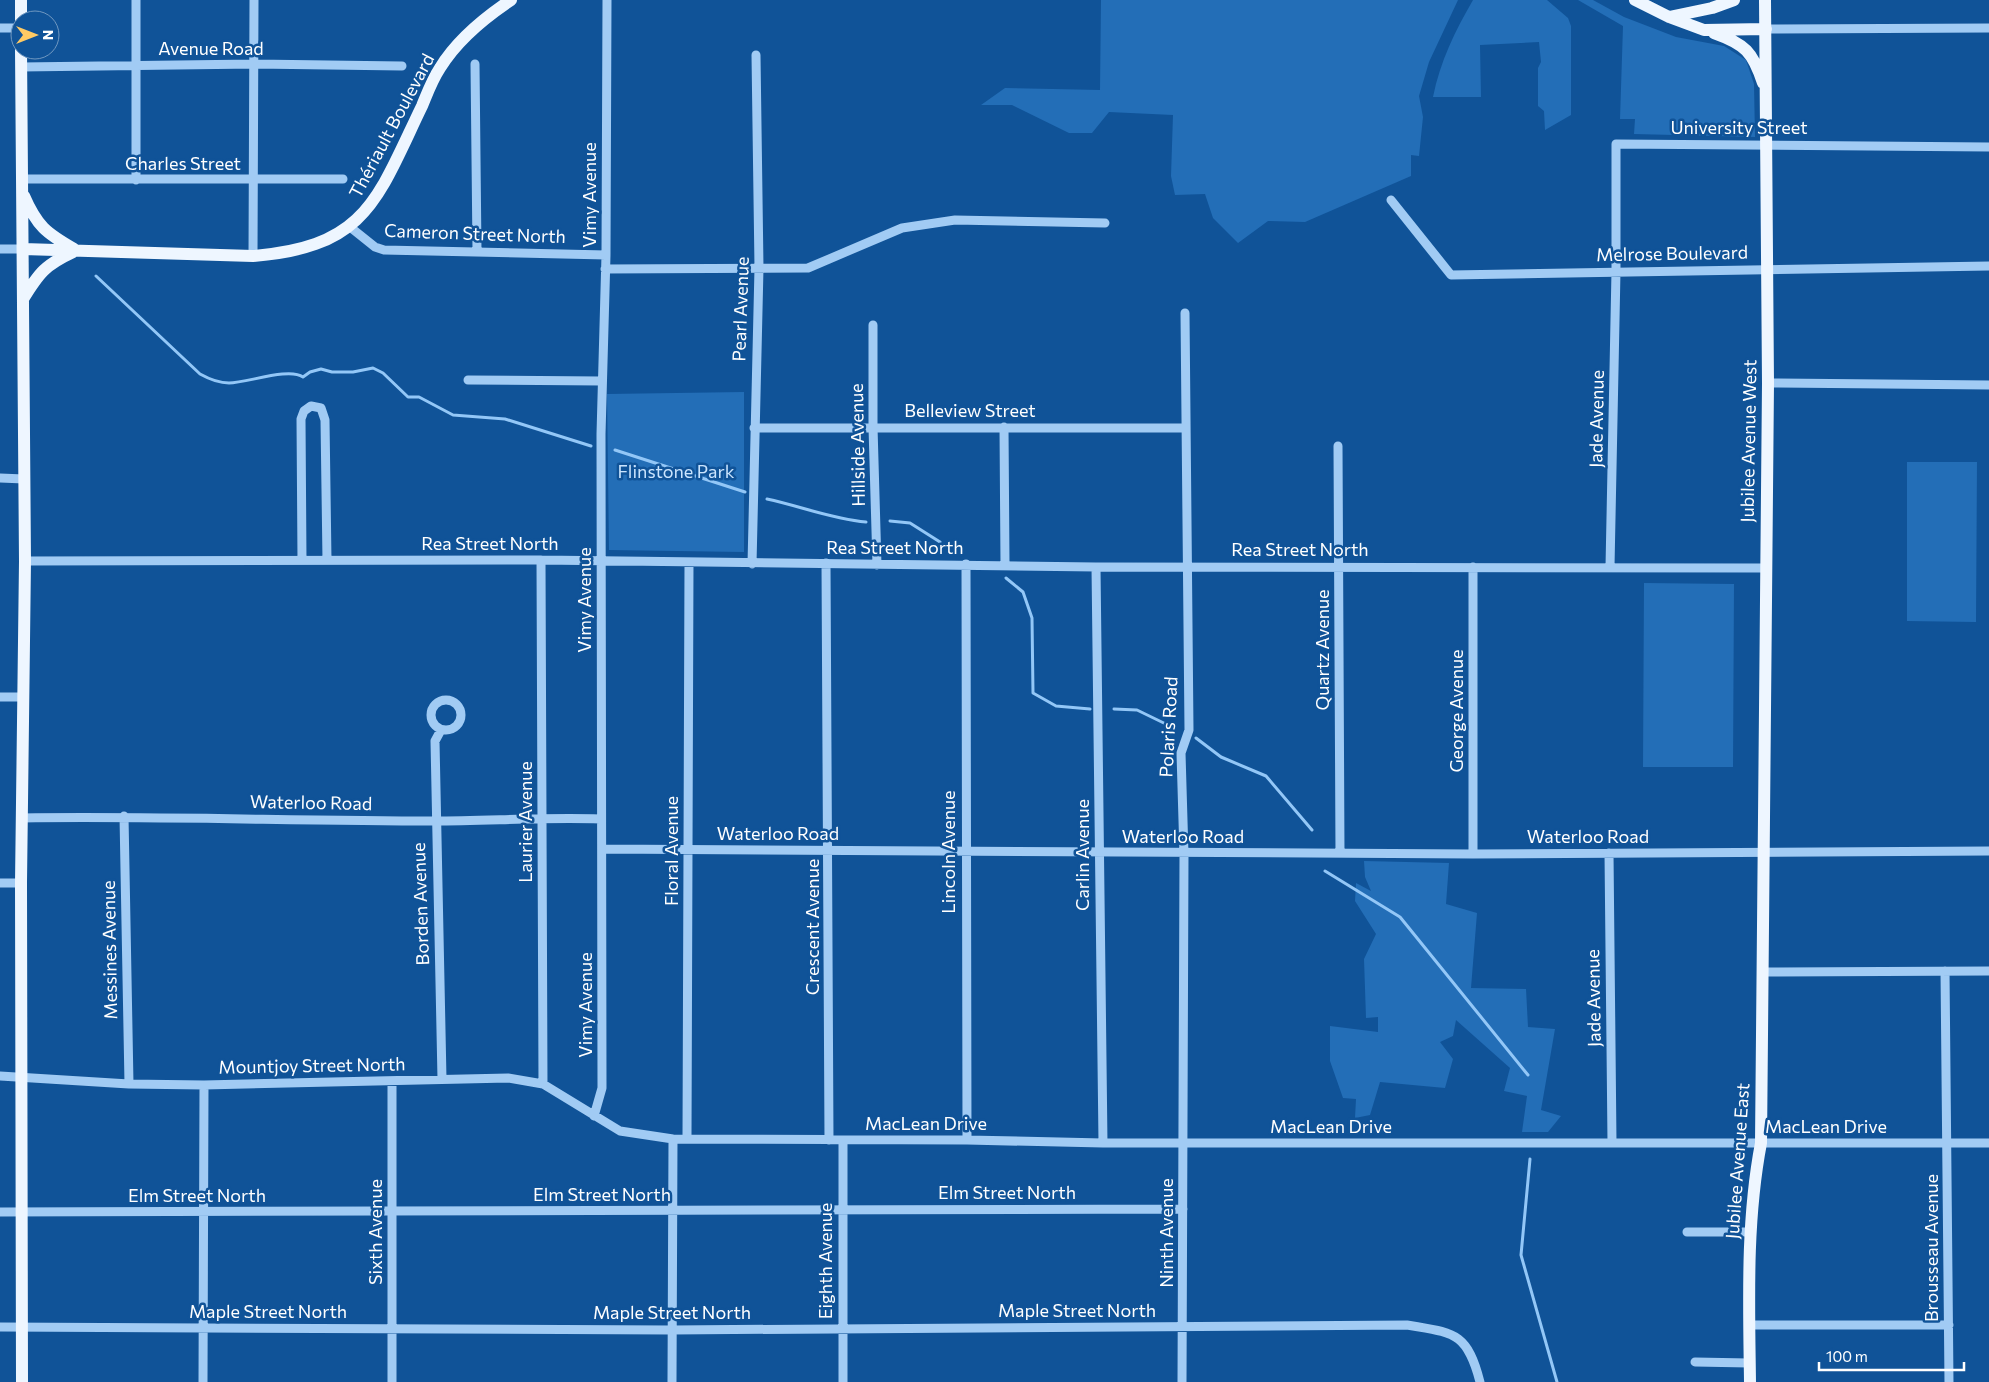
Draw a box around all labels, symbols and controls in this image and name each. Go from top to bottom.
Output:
north arrow [10,10,60,60]
text: N [40,30,57,40]
street label: Avenue Road [158,37,264,59]
street label: Thériault Boulevard [344,50,438,201]
street label: University Street [1670,116,1808,138]
street label: Vimy Avenue [578,142,600,248]
street label: Charles Street [125,152,241,174]
street label: Cameron Street North [384,219,566,247]
street label: Melrose Boulevard [1596,241,1748,265]
street label: Pearl Avenue [727,256,753,362]
street label: Jubilee Avenue West [1736,359,1760,523]
street label: Jade Avenue [1584,370,1608,468]
street label: Hillside Avenue [845,383,869,507]
street label: Belleview Street [904,399,1036,421]
park label: Flinstone Park [618,460,735,482]
street label: Rea Street North [421,532,559,554]
street label: Rea Street North [826,536,964,558]
street label: Rea Street North [1231,538,1369,560]
street label: Vimy Avenue [573,547,595,653]
street label: Quartz Avenue [1311,589,1333,711]
street label: George Avenue [1445,649,1467,773]
street label: Polaris Road [1154,676,1182,778]
street label: Laurier Avenue [514,761,536,883]
street label: Waterloo Road [250,790,372,814]
street label: Lincoln Avenue [937,790,959,914]
street label: Floral Avenue [660,796,682,906]
street label: Carlin Avenue [1071,799,1093,911]
street label: Waterloo Road [717,822,839,844]
street label: Waterloo Road [1122,825,1244,847]
street label: Waterloo Road [1527,825,1649,847]
street label: Borden Avenue [407,842,433,966]
street label: Crescent Avenue [801,859,823,995]
street label: Messines Avenue [97,880,121,1020]
street label: Jade Avenue [1581,949,1605,1047]
street label: Vimy Avenue [574,952,596,1058]
street label: Mountjoy Street North [218,1052,406,1078]
street label: Jubilee Avenue East [1721,1082,1753,1240]
street label: MacLean Drive [865,1112,987,1134]
street label: MacLean Drive [1270,1115,1392,1137]
street label: MacLean Drive [1765,1115,1887,1137]
street label: Brousseau Avenue [1920,1174,1942,1322]
street label: Ninth Avenue [1155,1178,1177,1288]
street label: Sixth Avenue [364,1179,386,1285]
street label: Elm Street North [938,1181,1076,1203]
street label: Elm Street North [533,1183,671,1205]
street label: Elm Street North [128,1184,266,1206]
street label: Eighth Avenue [814,1203,836,1319]
street label: Maple Street North [998,1299,1156,1321]
street label: Maple Street North [189,1300,347,1322]
street label: Maple Street North [593,1301,751,1323]
scale bar [1819,1340,1964,1372]
text: 100 m [1826,1347,1868,1365]

